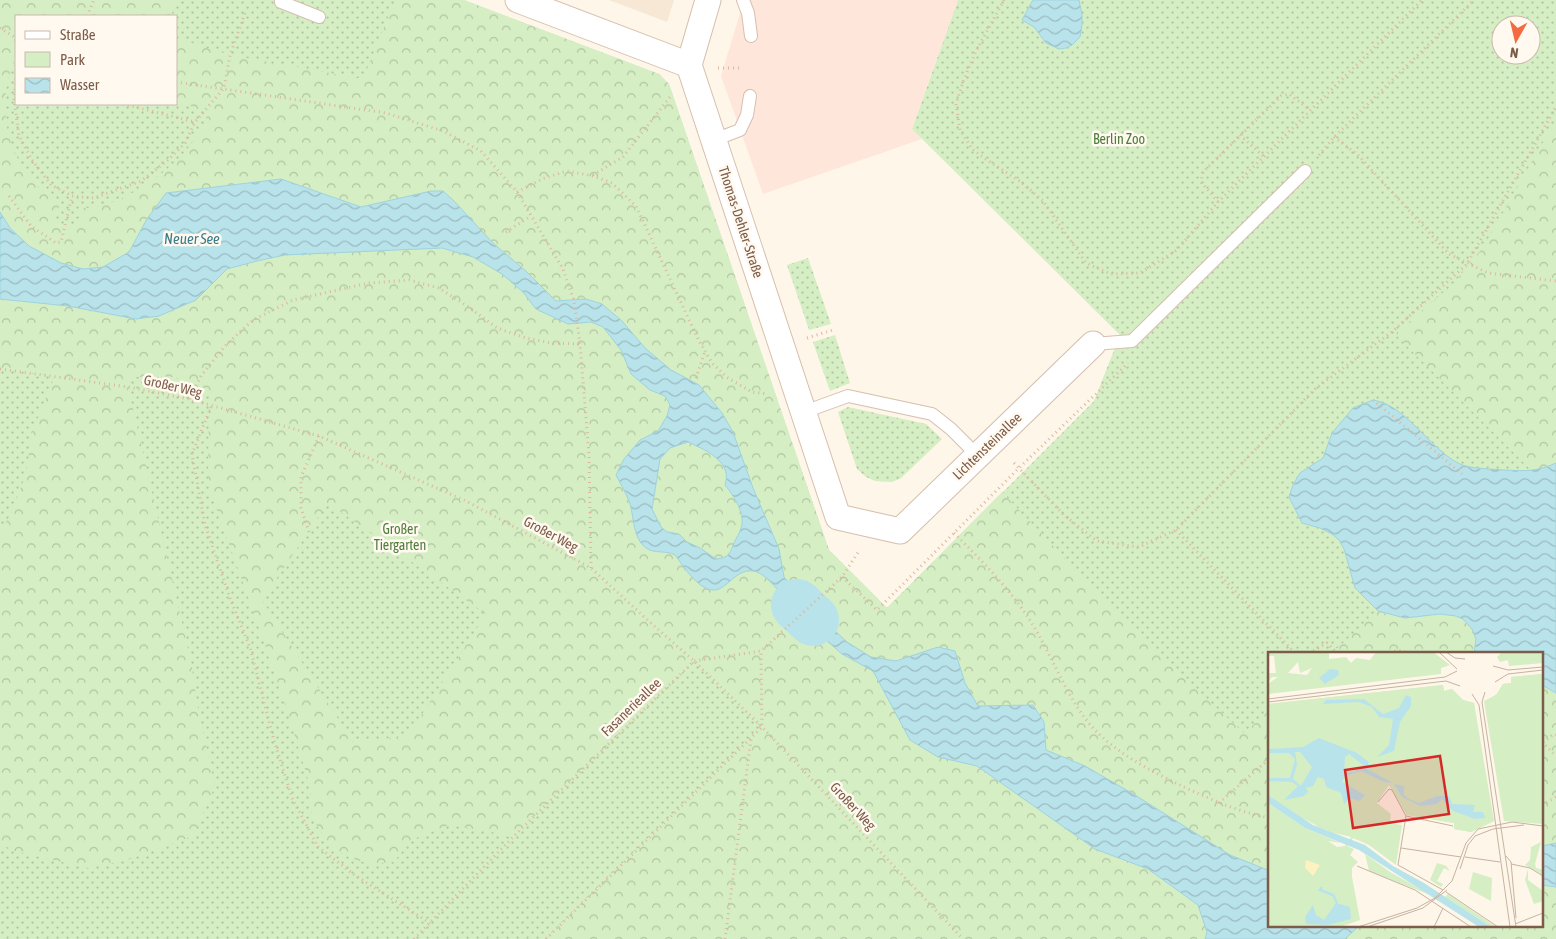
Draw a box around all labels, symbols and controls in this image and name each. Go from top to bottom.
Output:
legend [15,15,178,105]
north arrow [1491,15,1541,65]
text: Straße [60,26,96,43]
text: N [1509,44,1519,61]
text: Park [60,51,85,68]
text: Wasser [60,76,100,93]
park label: Berlin Zoo [1093,131,1145,147]
street label: Thomas-Dehler-Straße [715,164,767,280]
water label: Neuer See [164,230,220,247]
street label: Großer Weg [142,372,204,400]
street label: Lichtensteinallee [949,409,1025,483]
street label: Großer Weg [521,513,581,555]
park label: Großer Tiergarten [374,521,426,553]
inset map [1268,652,1544,926]
street label: Fasanerieallee [598,675,664,739]
street label: Großer Weg [827,779,879,833]

